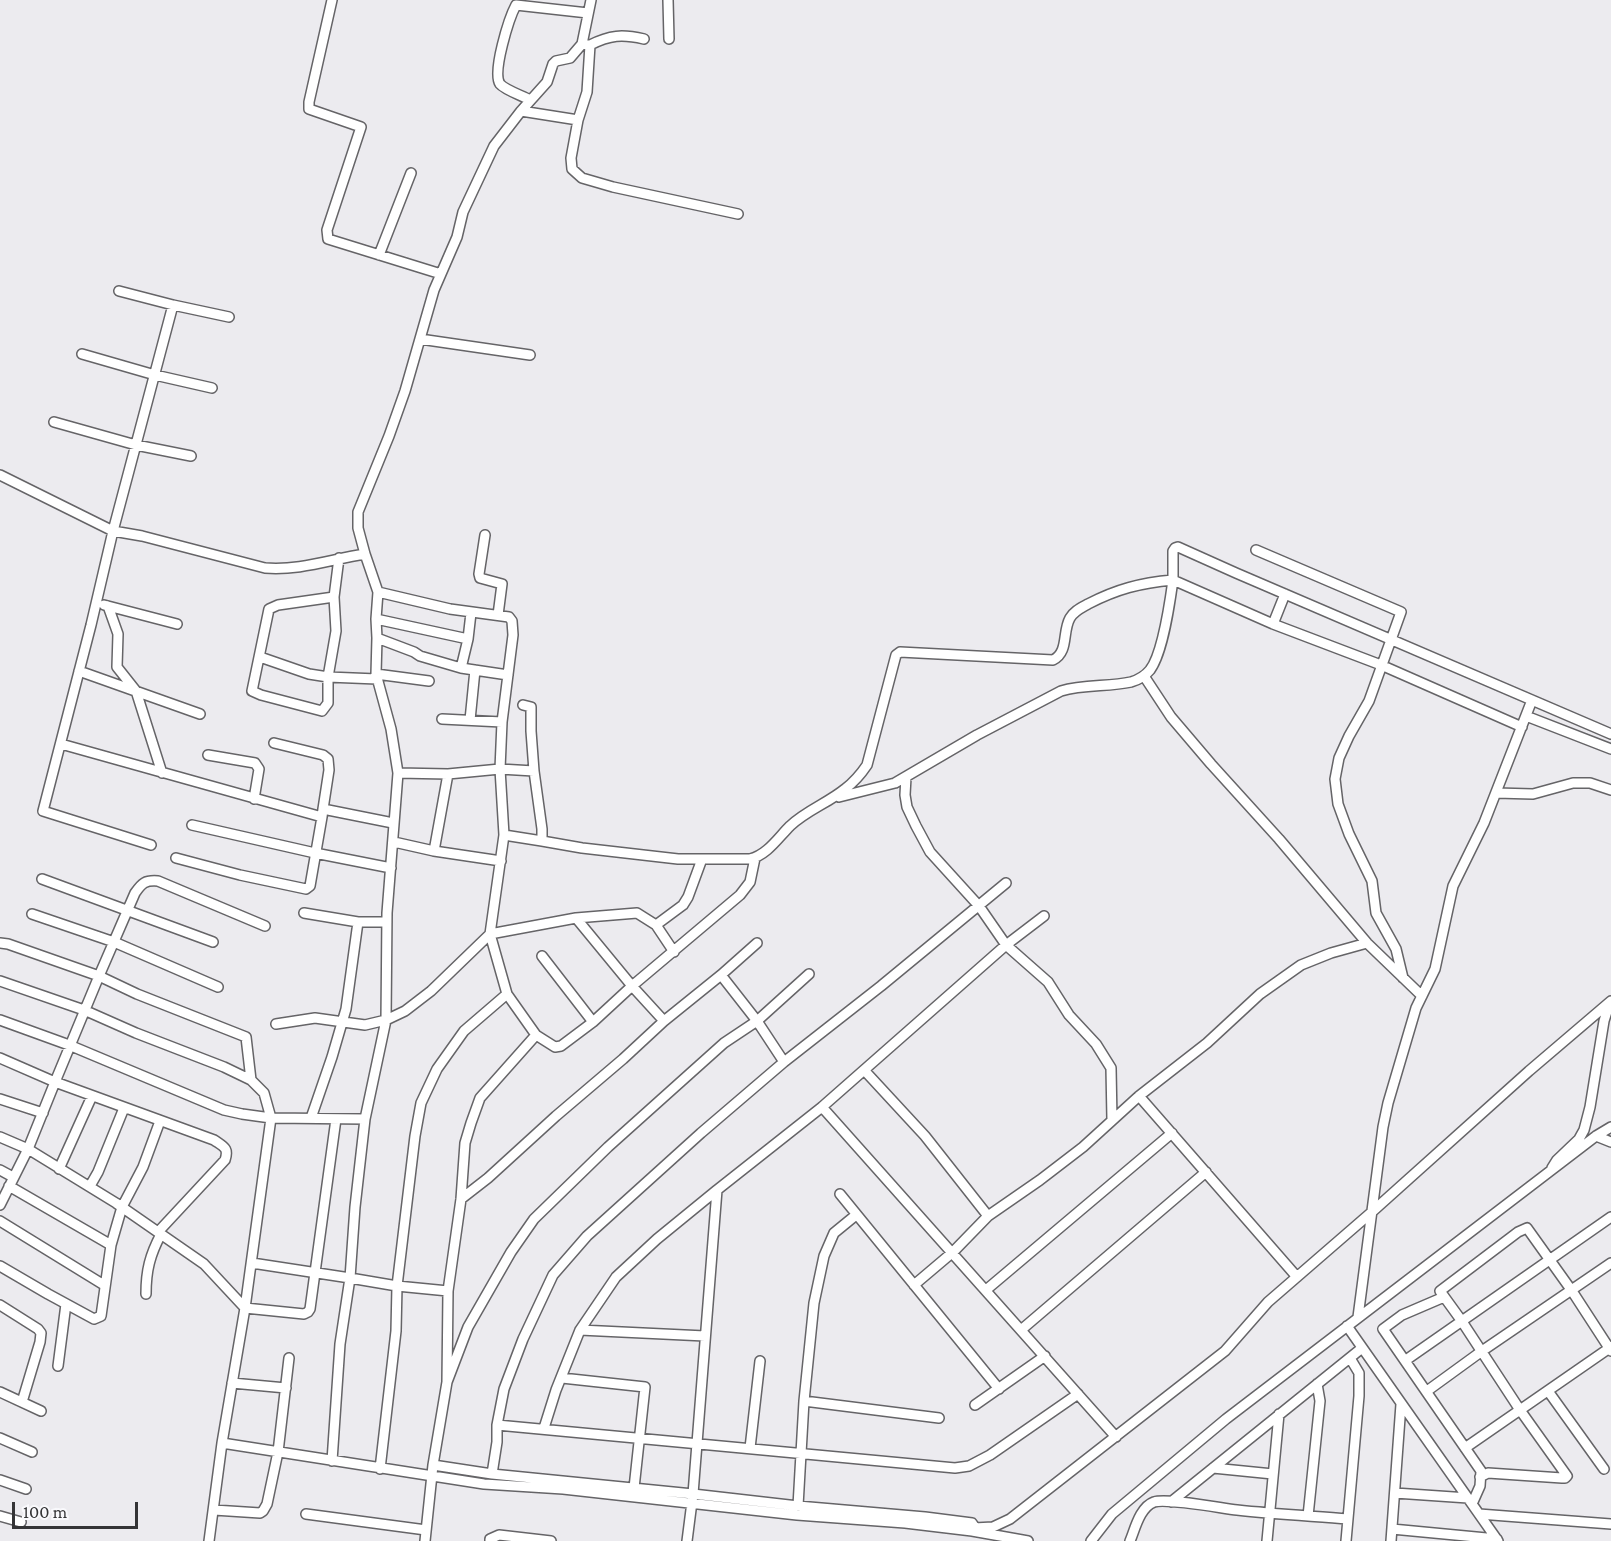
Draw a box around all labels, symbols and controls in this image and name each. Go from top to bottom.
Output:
scale bar [15,1490,141,1528]
text: 100 m [23,1502,67,1522]

